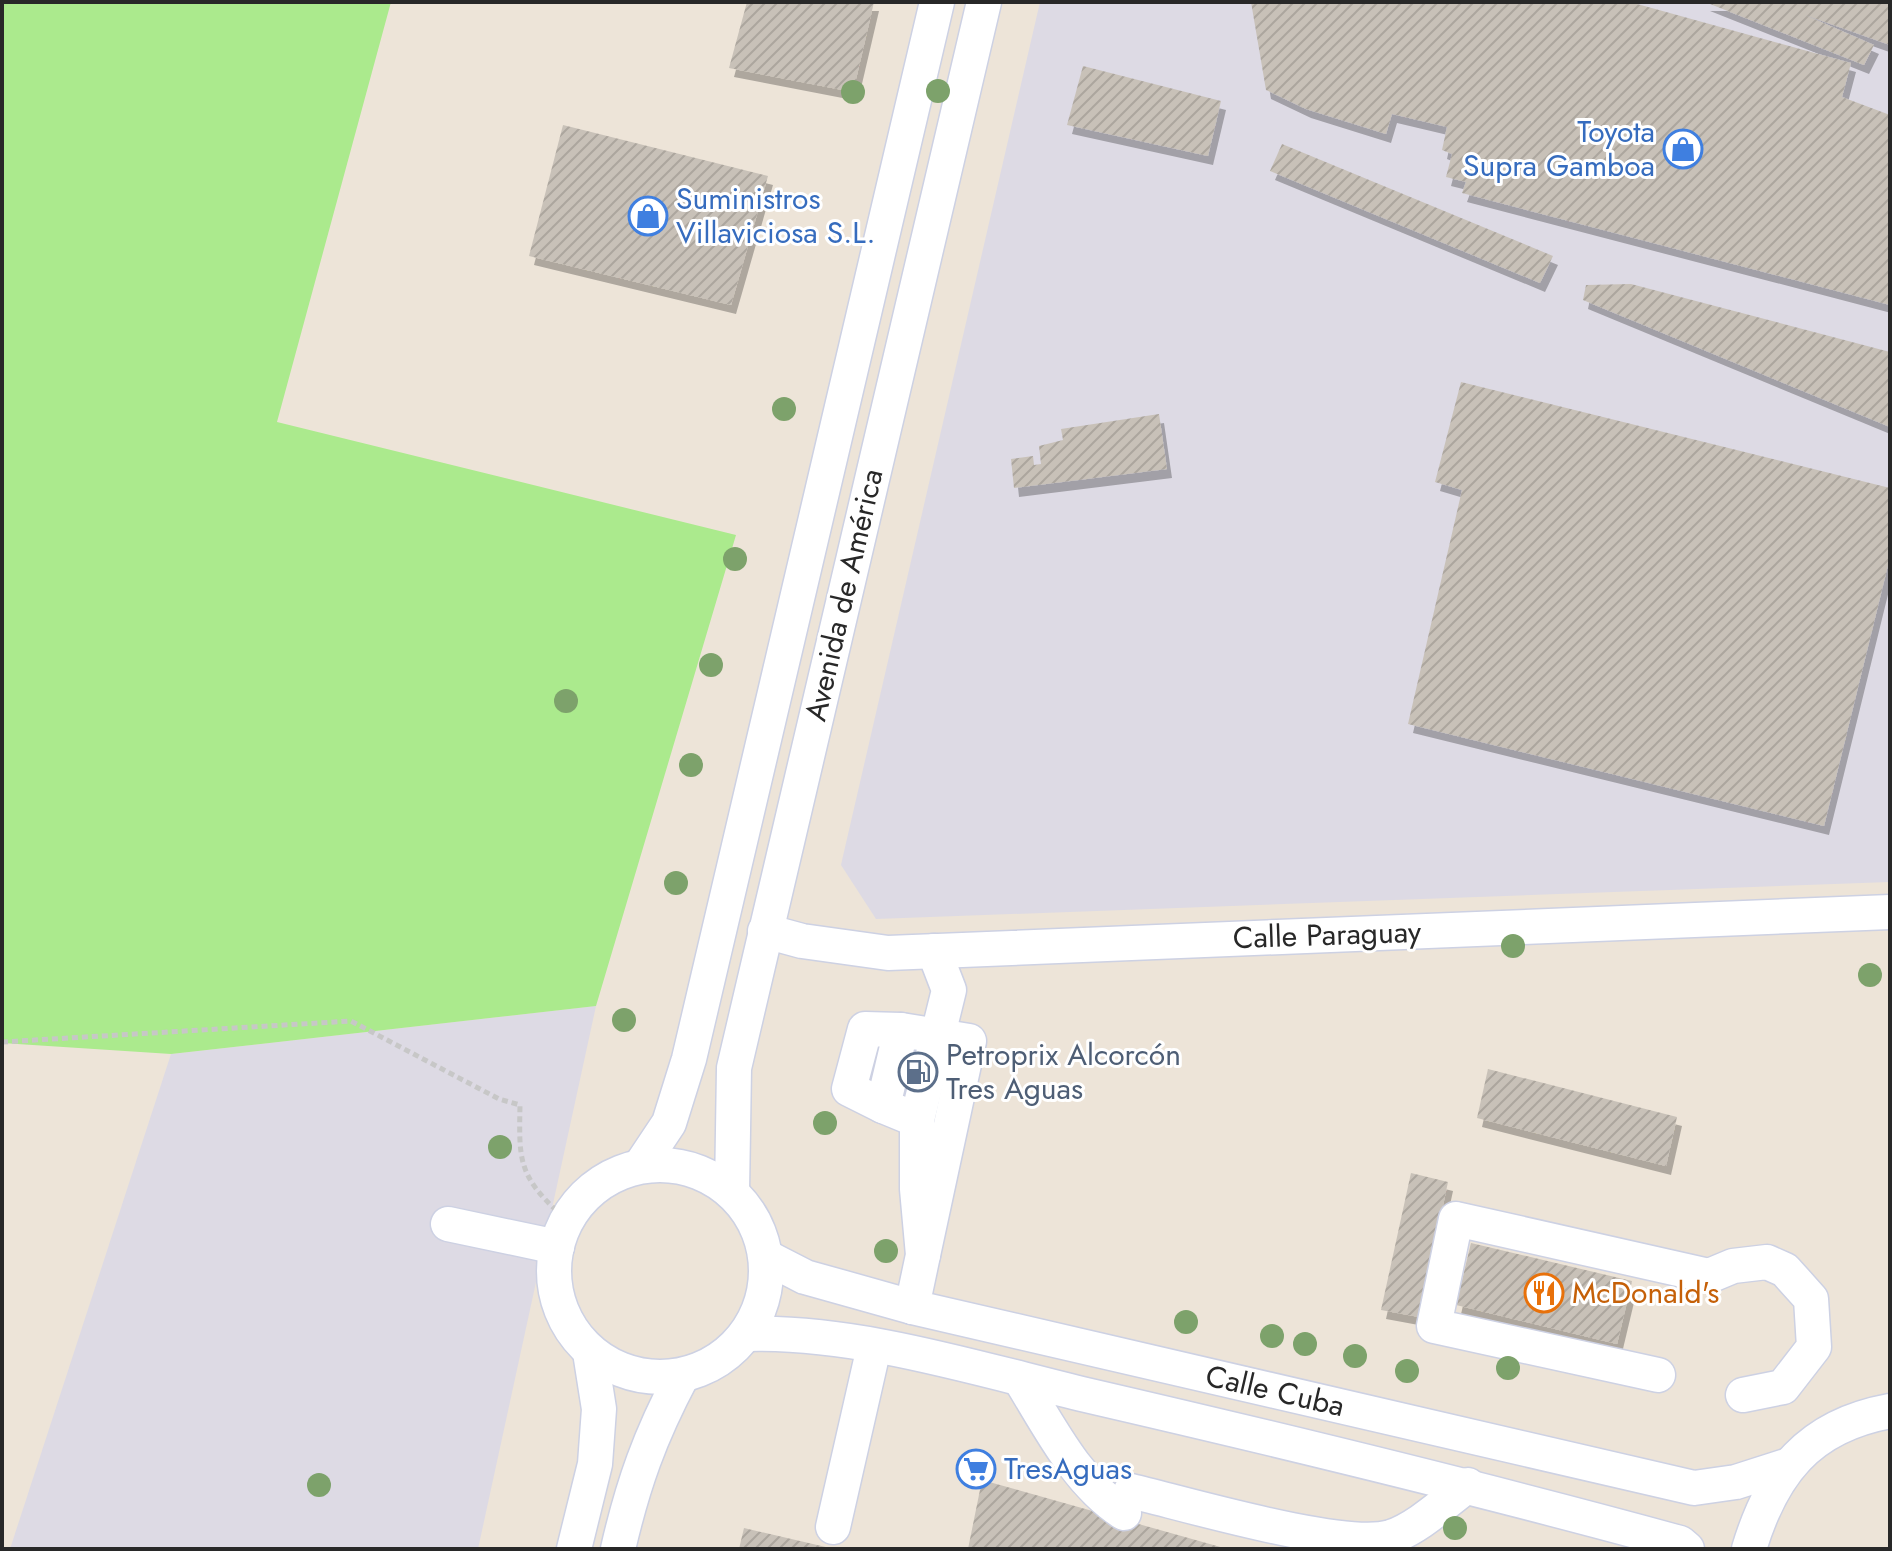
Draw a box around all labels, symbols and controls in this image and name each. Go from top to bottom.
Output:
place label: Toyota Supra Gamboa [1463,110,1655,187]
shop icon: Toyota Supra Gamboa [1662,128,1704,170]
place label: Suministros Villaviciosa S.L. [676,177,876,254]
shop icon: Suministros Villaviciosa S.L. [627,195,669,237]
street label: Avenida de América [794,465,893,725]
street label: Calle Paraguay [1232,910,1423,959]
place label: Petroprix Alcorcón Tres Aguas [946,1033,1181,1110]
fuel station icon: Petroprix Alcorcón Tres Aguas [897,1051,939,1093]
place label: McDonald's [1572,1271,1719,1314]
restaurant icon: McDonald's [1523,1272,1565,1314]
street label: Calle Cuba [1202,1354,1349,1427]
place label: TresAguas [1004,1447,1132,1490]
supermarket icon: TresAguas [955,1448,997,1490]

